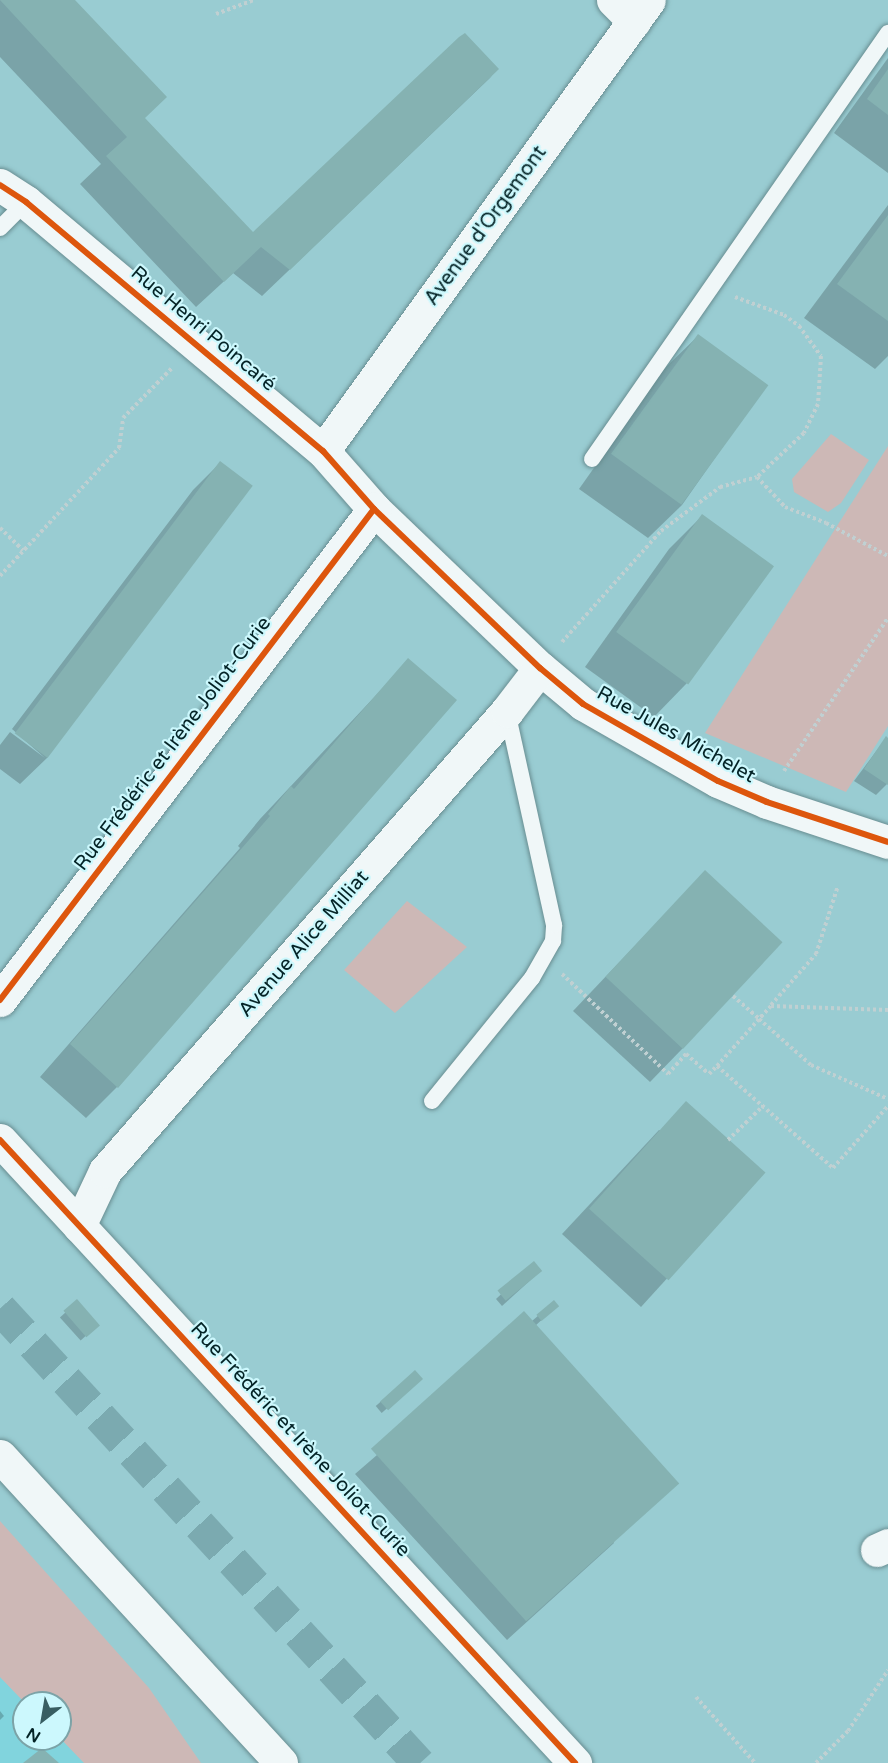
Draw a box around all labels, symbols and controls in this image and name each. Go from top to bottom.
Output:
street label: Avenue d'Orgemont [420,142,552,310]
street label: Rue Henri Poincaré [126,261,280,397]
street label: Rue Frédéric et Irène Joliot-Curie [70,612,276,876]
street label: Rue Jules Michelet [592,681,760,789]
street label: Avenue Alice Milliat [234,866,374,1022]
street label: Rue Frédéric et Irène Joliot-Curie [185,1318,415,1562]
north arrow [12,1691,72,1751]
text: N [23,1723,44,1747]

